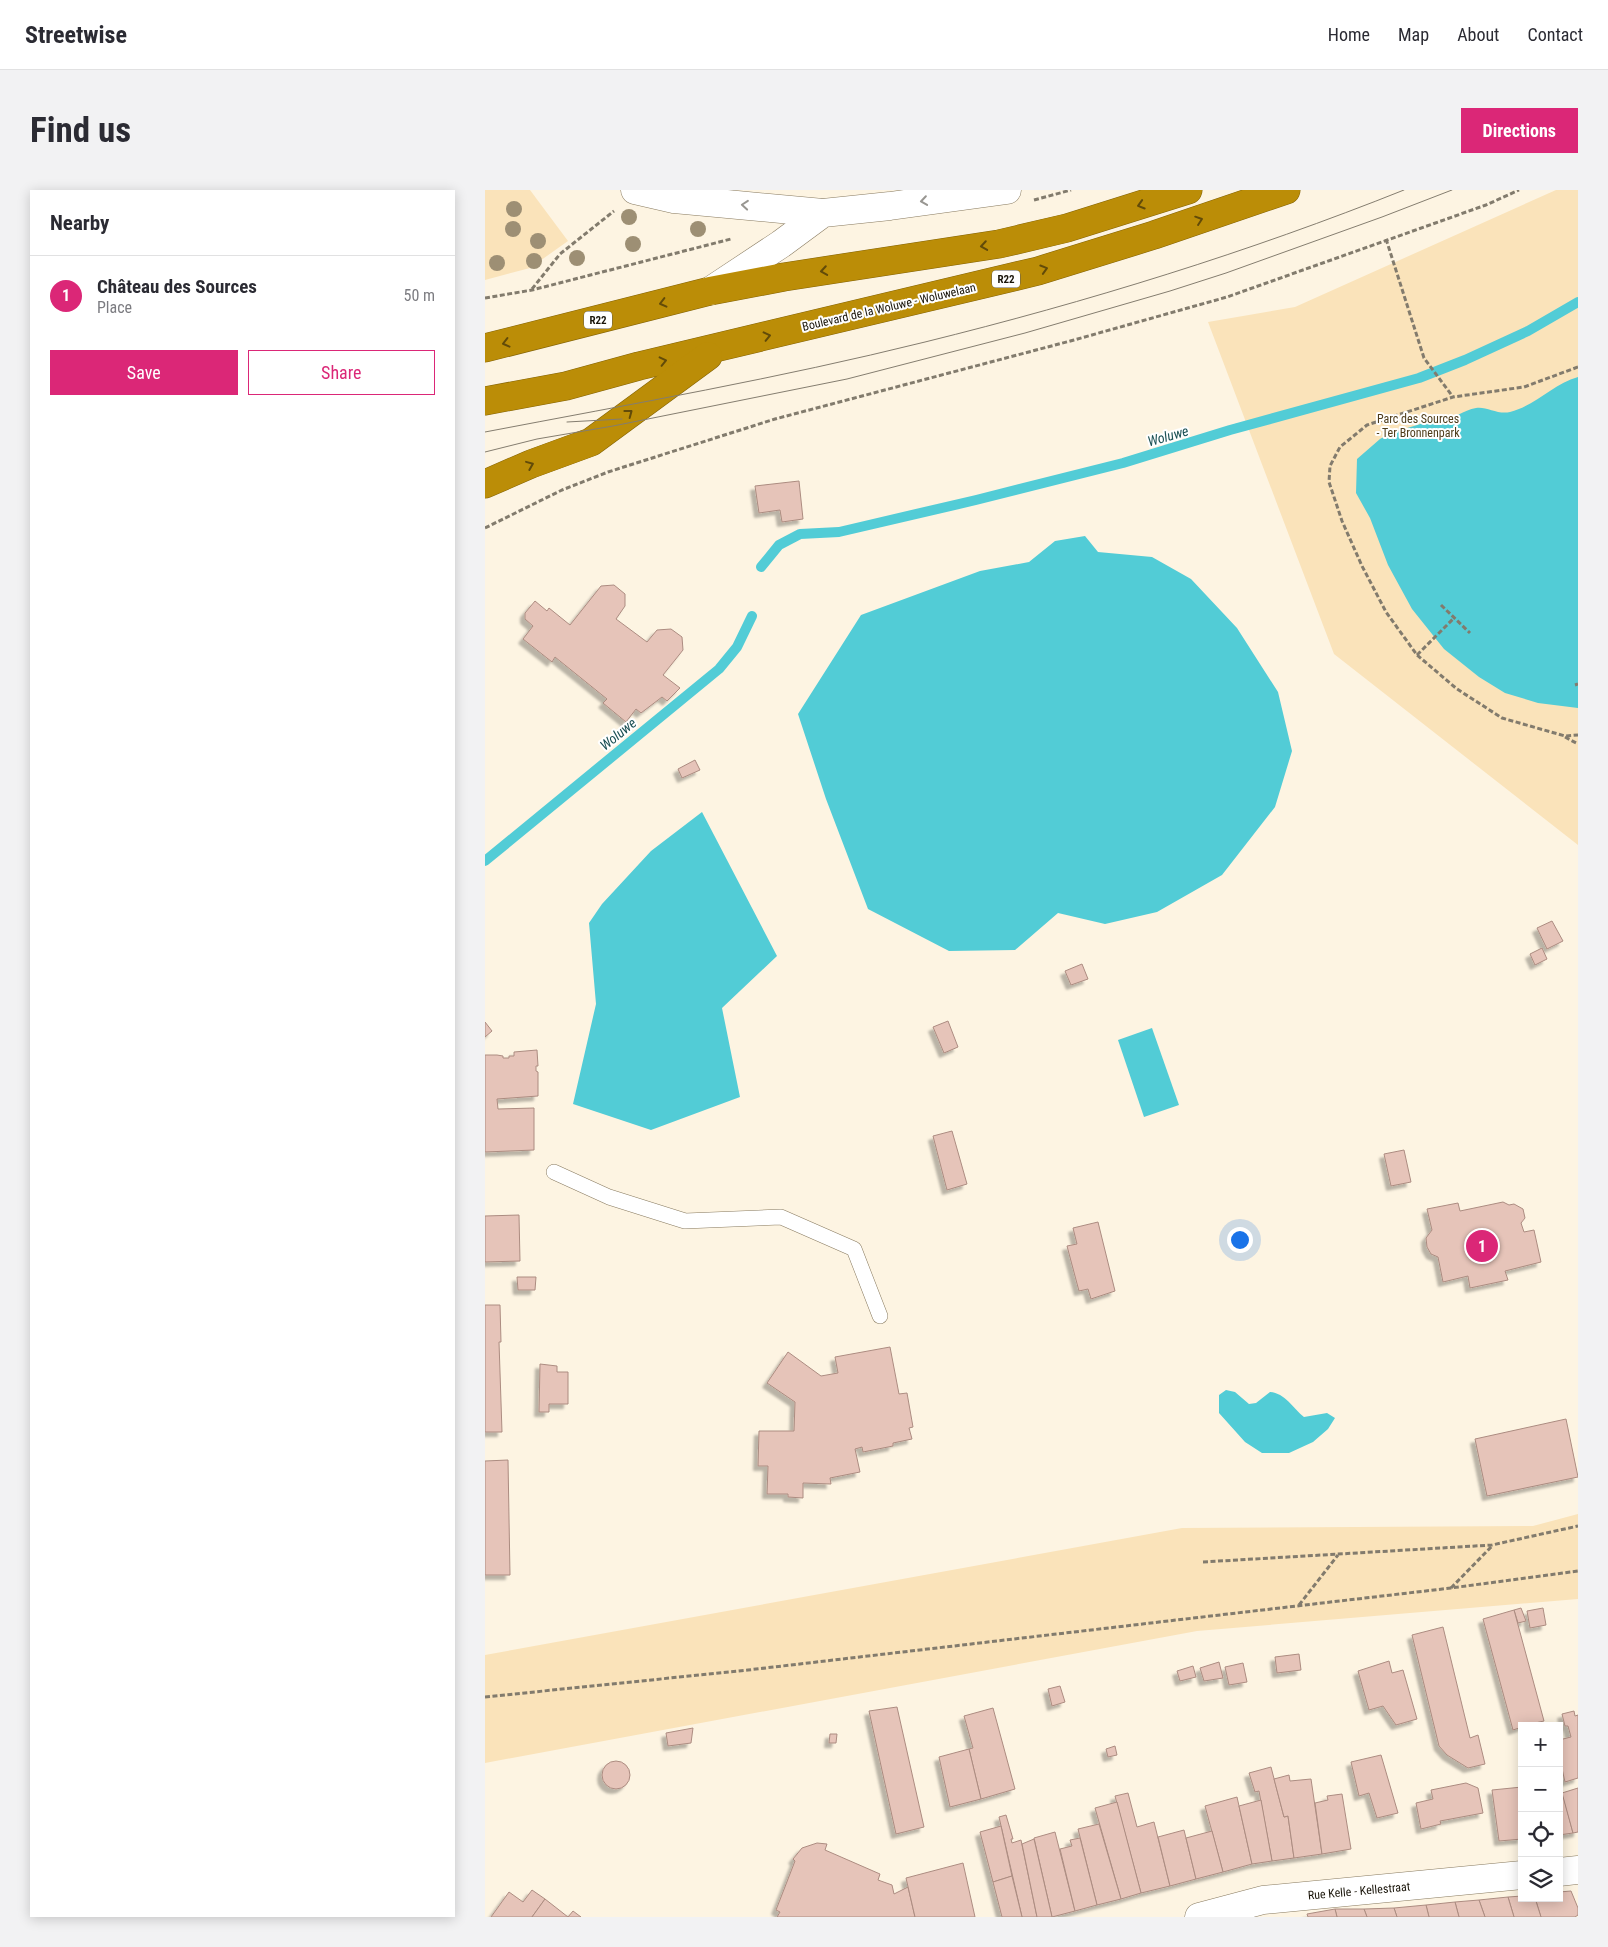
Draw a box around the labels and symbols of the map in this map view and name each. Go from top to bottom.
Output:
one-way arrow [920,195,928,206]
one-way arrow [1138,199,1146,209]
one-way arrow [741,200,749,211]
one-way arrow [1194,216,1202,226]
one-way arrow [980,240,988,251]
one-way arrow [819,265,828,275]
one-way arrow [1039,265,1047,275]
road number: R22 [992,270,1020,288]
street label: Boulevard de la Woluwe - Woluwelaan [801,280,977,334]
one-way arrow [659,297,668,308]
road number: R22 [584,312,612,328]
one-way arrow [762,331,771,342]
one-way arrow [501,337,510,348]
one-way arrow [659,356,668,367]
one-way arrow [623,410,632,418]
park label: Parc des Sources - Ter Bronnenpark [1376,412,1460,440]
water label: Woluwe [1146,423,1190,449]
one-way arrow [525,460,534,471]
water label: Woluwe [597,715,639,753]
your location [1227,1227,1253,1253]
pin: 1 [1466,1227,1498,1265]
street label: Rue Kelle - Kellestraat [1307,1880,1411,1902]

